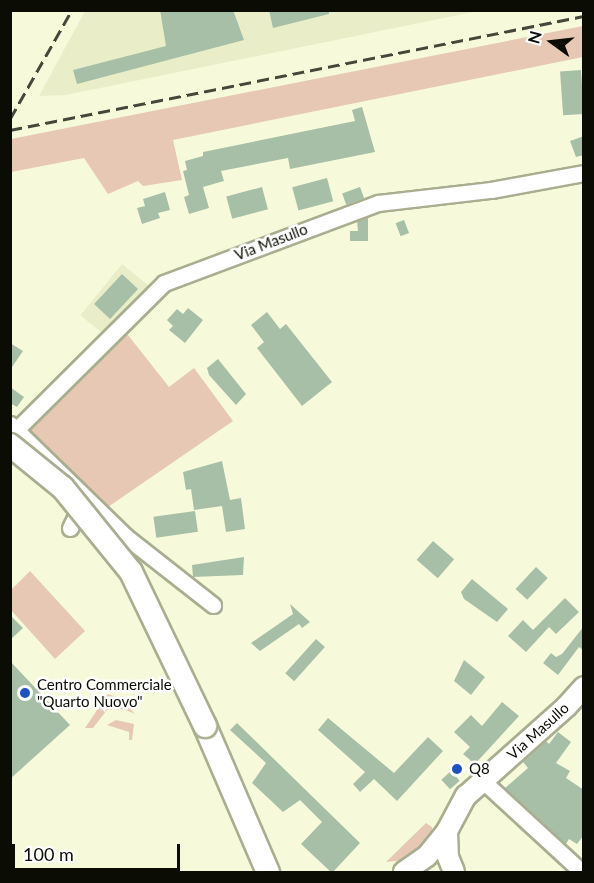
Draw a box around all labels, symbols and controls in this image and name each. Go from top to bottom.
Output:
north arrow [522,12,582,72]
text: N [523,29,545,46]
street label: Via Masullo [232,220,310,264]
place label: Centro Commerciale "Quarto Nuovo" [37,675,172,710]
marker: Centro Commerciale "Quarto Nuovo" [18,686,32,700]
street label: Via Masullo [503,699,573,763]
place label: Q8 [469,760,490,778]
marker: Q8 [450,762,464,776]
scale bar [15,832,183,870]
text: 100 m [23,843,74,865]

